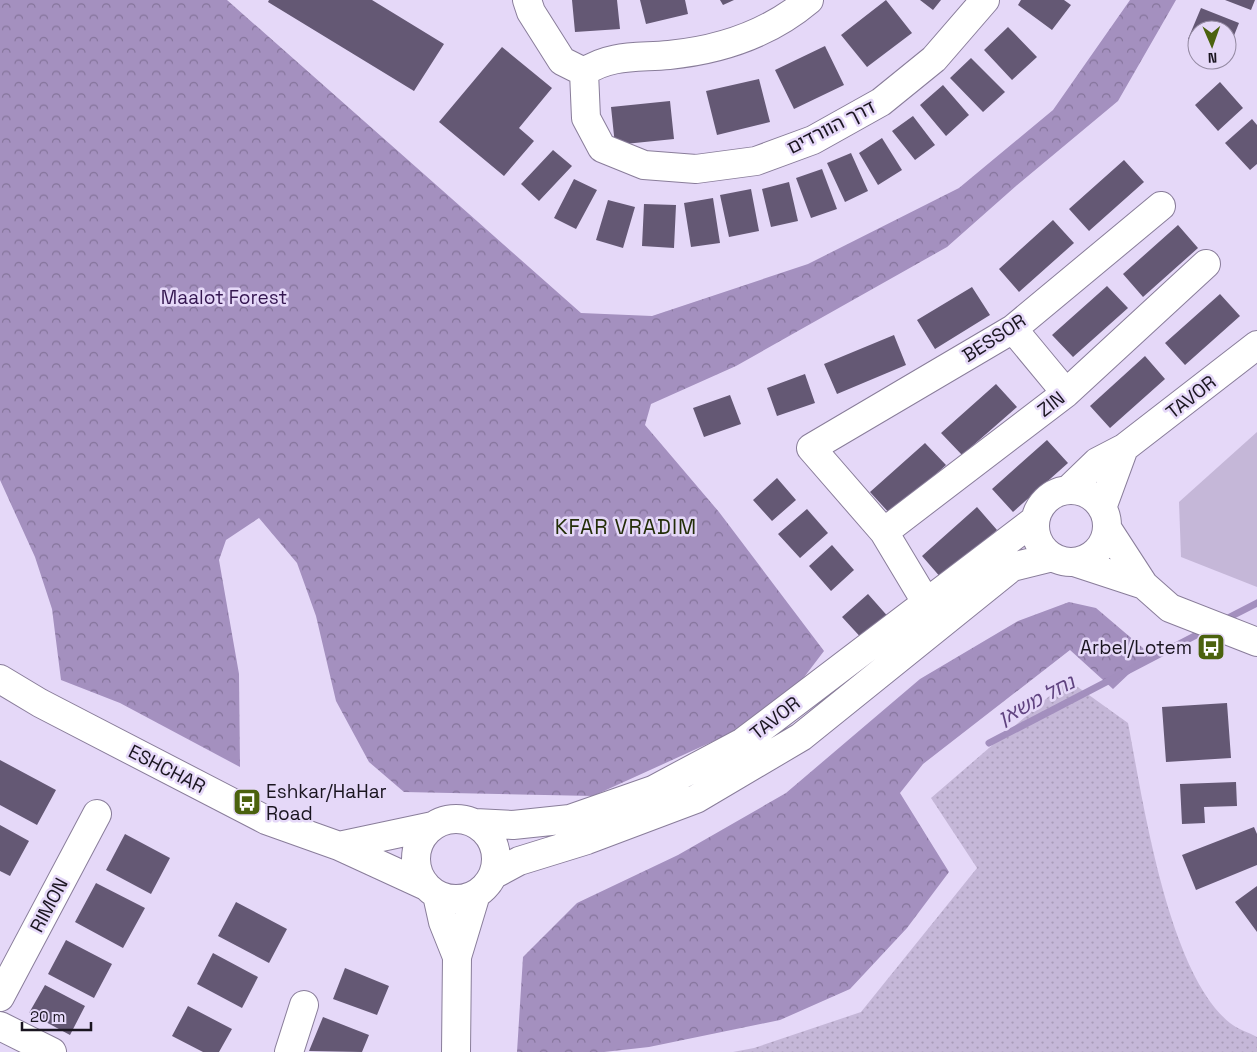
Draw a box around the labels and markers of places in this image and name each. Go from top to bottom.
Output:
bus stop icon: Arbel/Lotem [1196,632,1226,662]
place label: Arbel/Lotem [1080,635,1192,660]
place label: Eshkar/HaHar Road [266,779,387,826]
bus stop icon: Eshkar/HaHar Road [232,787,262,817]

